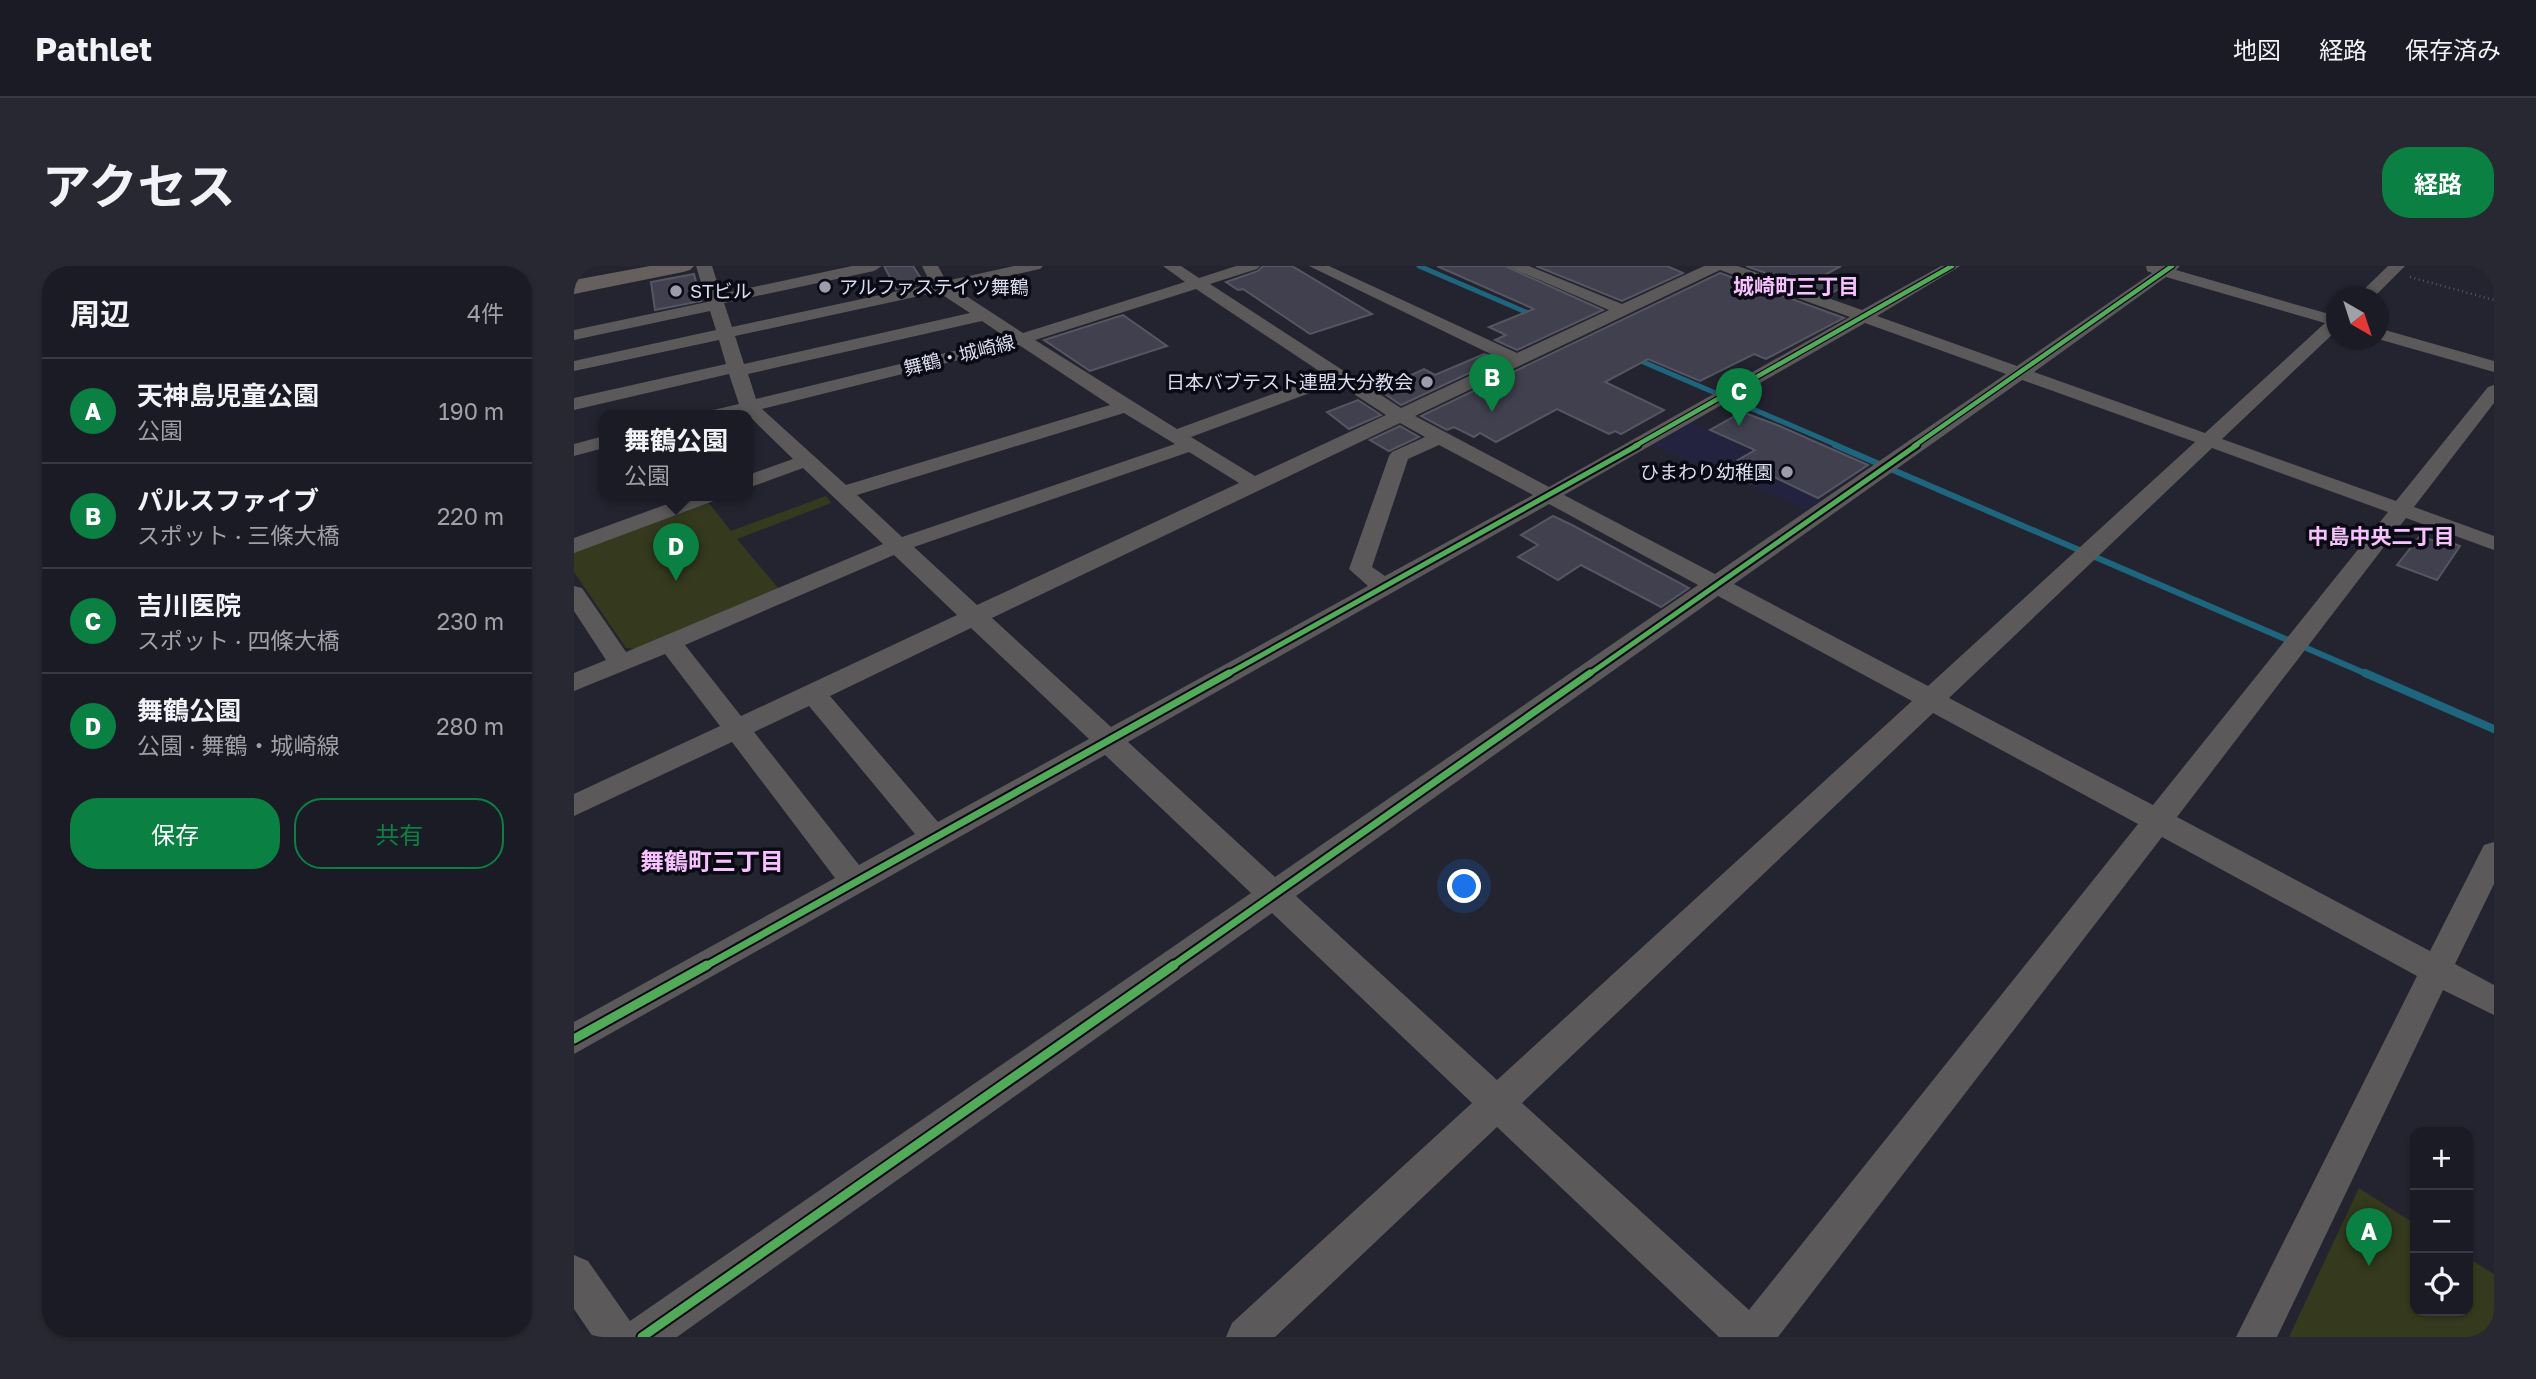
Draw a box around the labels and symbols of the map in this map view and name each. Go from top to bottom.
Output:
district label: 城崎町三丁目 [1733,273,1859,299]
place label: アルファステイツ舞鶴 [839,275,1029,298]
place label: STビル [690,279,752,302]
marker: アルファステイツ舞鶴 [817,279,833,295]
marker: STビル [668,283,684,299]
north arrow [2326,287,2389,350]
street label: 舞鶴・城崎線 [901,330,1017,379]
pin: B [1469,354,1515,412]
pin: C [1716,368,1762,426]
place label: 日本バブテスト連盟大分教会 [1166,370,1413,393]
marker: 日本バブテスト連盟大分教会 [1419,374,1435,390]
place label: ひまわり幼稚園 [1640,460,1773,483]
marker: ひまわり幼稚園 [1779,464,1795,480]
pin: D [653,523,699,581]
district label: 中島中央二丁目 [2308,523,2455,549]
district label: 舞鶴町三丁目 [640,846,784,875]
your location [1447,869,1481,903]
pin: A [2346,1208,2392,1266]

